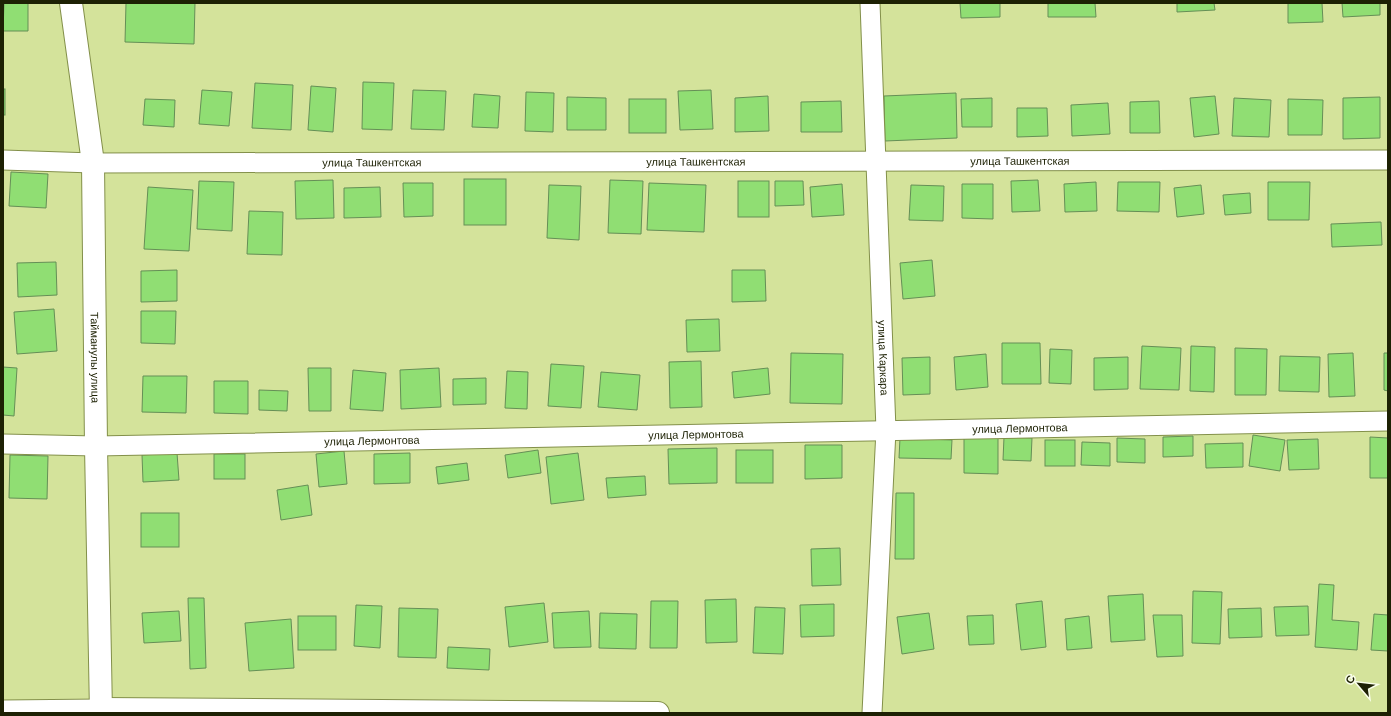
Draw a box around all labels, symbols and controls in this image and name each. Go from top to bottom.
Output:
street label: улица Ташкентская [646,155,746,168]
street label: улица Ташкентская [970,155,1070,167]
street label: улица Ташкентская [322,156,422,168]
street label: Тайманулы улица [89,312,102,404]
street label: улица Каркара [876,320,891,397]
street label: улица Лермонтова [972,421,1069,435]
street label: улица Лермонтова [648,427,745,441]
street label: улица Лермонтова [324,434,421,448]
north arrow [1339,664,1379,704]
text: С [1343,673,1357,686]

